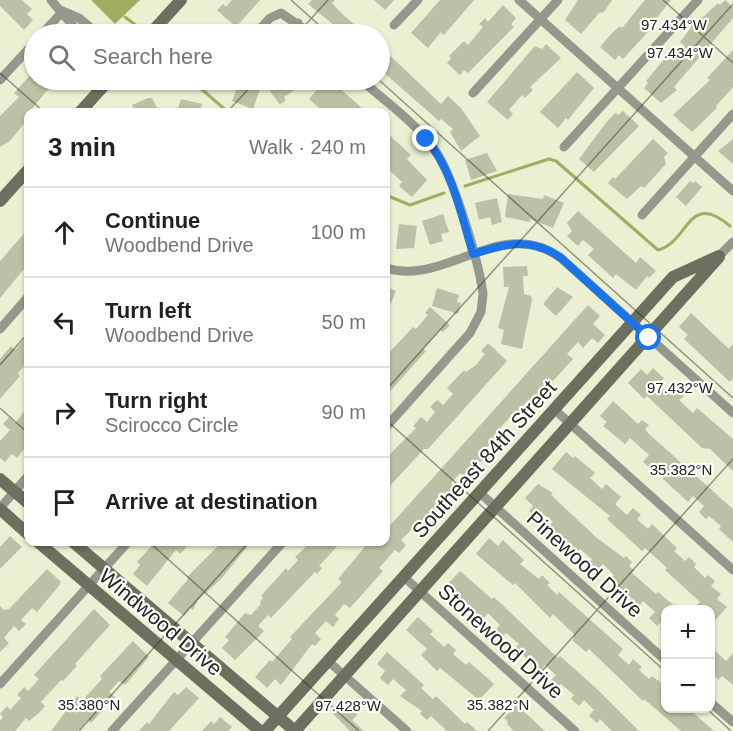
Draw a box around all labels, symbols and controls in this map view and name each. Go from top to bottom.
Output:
text: 97.434°W [641,16,708,33]
search box [24,24,390,90]
icon: search [45,41,78,74]
text: Search here [93,44,213,69]
text: 97.434°W [647,44,714,61]
route end [412,125,438,151]
text: 3 min [48,132,116,162]
text: Walk · 240 m [249,136,366,158]
text: Continue [105,208,200,233]
icon: ahead [48,216,81,249]
text: 100 m [310,221,366,243]
text: Woodbend Drive [105,234,254,256]
text: Turn left [105,298,191,323]
icon: left [48,306,81,339]
text: 50 m [322,311,366,333]
text: Woodbend Drive [105,324,254,346]
route start [635,324,661,350]
street label: Southeast 84th Street [407,376,561,542]
text: 97.432°W [647,379,714,396]
text: Turn right [105,388,207,413]
icon: right [48,396,81,429]
text: 90 m [322,401,366,423]
text: Scirocco Circle [105,414,238,436]
text: 35.382°N [650,461,712,478]
icon: arrive [48,486,81,519]
text: Arrive at destination [105,489,318,514]
street label: Pinewood Drive [523,506,647,622]
street label: Windwood Drive [95,564,227,680]
street label: Stonewood Drive [434,579,568,703]
map controls [661,605,715,713]
button: + [661,605,715,659]
button: − [661,659,715,713]
text: 35.380°N [58,696,120,713]
text: 35.382°N [467,696,529,713]
text: 97.428°W [315,697,382,714]

